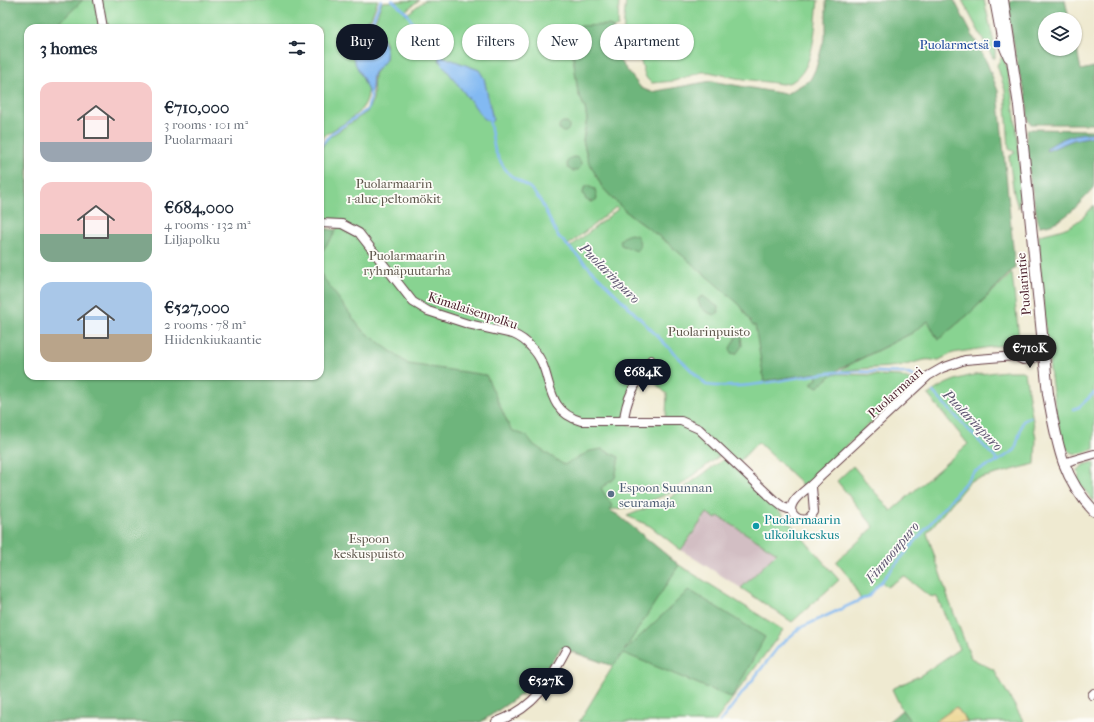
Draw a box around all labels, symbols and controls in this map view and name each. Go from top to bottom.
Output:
map controls [1038,12,1082,56]
button: layers [1038,12,1082,56]
chip: Buy [336,24,388,60]
chip: Rent [396,24,454,60]
chip: Filters [462,24,529,60]
chip: New [537,24,592,60]
chip: Apartment [600,24,694,60]
icon: filters [286,37,308,59]
place label: Puolarmetsä [920,37,990,52]
text: 3 homes [40,38,97,58]
marker: Puolarmetsä [992,39,1002,49]
text: €710,000 [164,97,229,117]
icon: home [72,98,120,146]
text: 3 rooms · 101 m² [164,117,248,132]
text: Puolarmaari [164,132,233,147]
park label: Puolarmaarin 1-alue peltomökit [347,176,442,206]
text: €684,000 [164,197,234,217]
icon: home [72,198,120,246]
text: 4 rooms · 132 m² [164,217,251,232]
text: Liljapolku [164,232,220,247]
water label: Puolarinpuro [575,239,644,307]
park label: Puolarmaarin ryhmäpuutarha [363,248,452,278]
street label: Puolarintie [1013,251,1034,316]
street label: Kimalaisenpolku [426,289,520,332]
text: €527,000 [164,297,230,317]
icon: home [72,298,120,346]
text: 2 rooms · 78 m² [164,317,246,332]
park label: Puolarinpuisto [668,324,751,339]
text: Hiidenkiukaantie [164,332,262,347]
pin: €710K [1002,335,1058,369]
text: €710K [1012,340,1048,355]
pin: €684K [615,359,671,393]
text: €684K [624,364,662,379]
street label: Puolarmaari [865,364,926,421]
water label: Puolarinpuro [938,385,1006,455]
place label: Espoon Suunnan seuramaja [619,480,713,510]
marker: Espoon Suunnan seuramaja [606,489,616,499]
place label: Puolarmaarin ulkoilukeskus [763,512,841,542]
water label: Finnoonpuro [861,518,923,587]
marker: Puolarmaarin ulkoilukeskus [751,521,761,531]
park label: Espoon keskuspuisto [334,531,405,561]
pin: €527K [518,668,574,702]
text: €527K [528,673,564,688]

